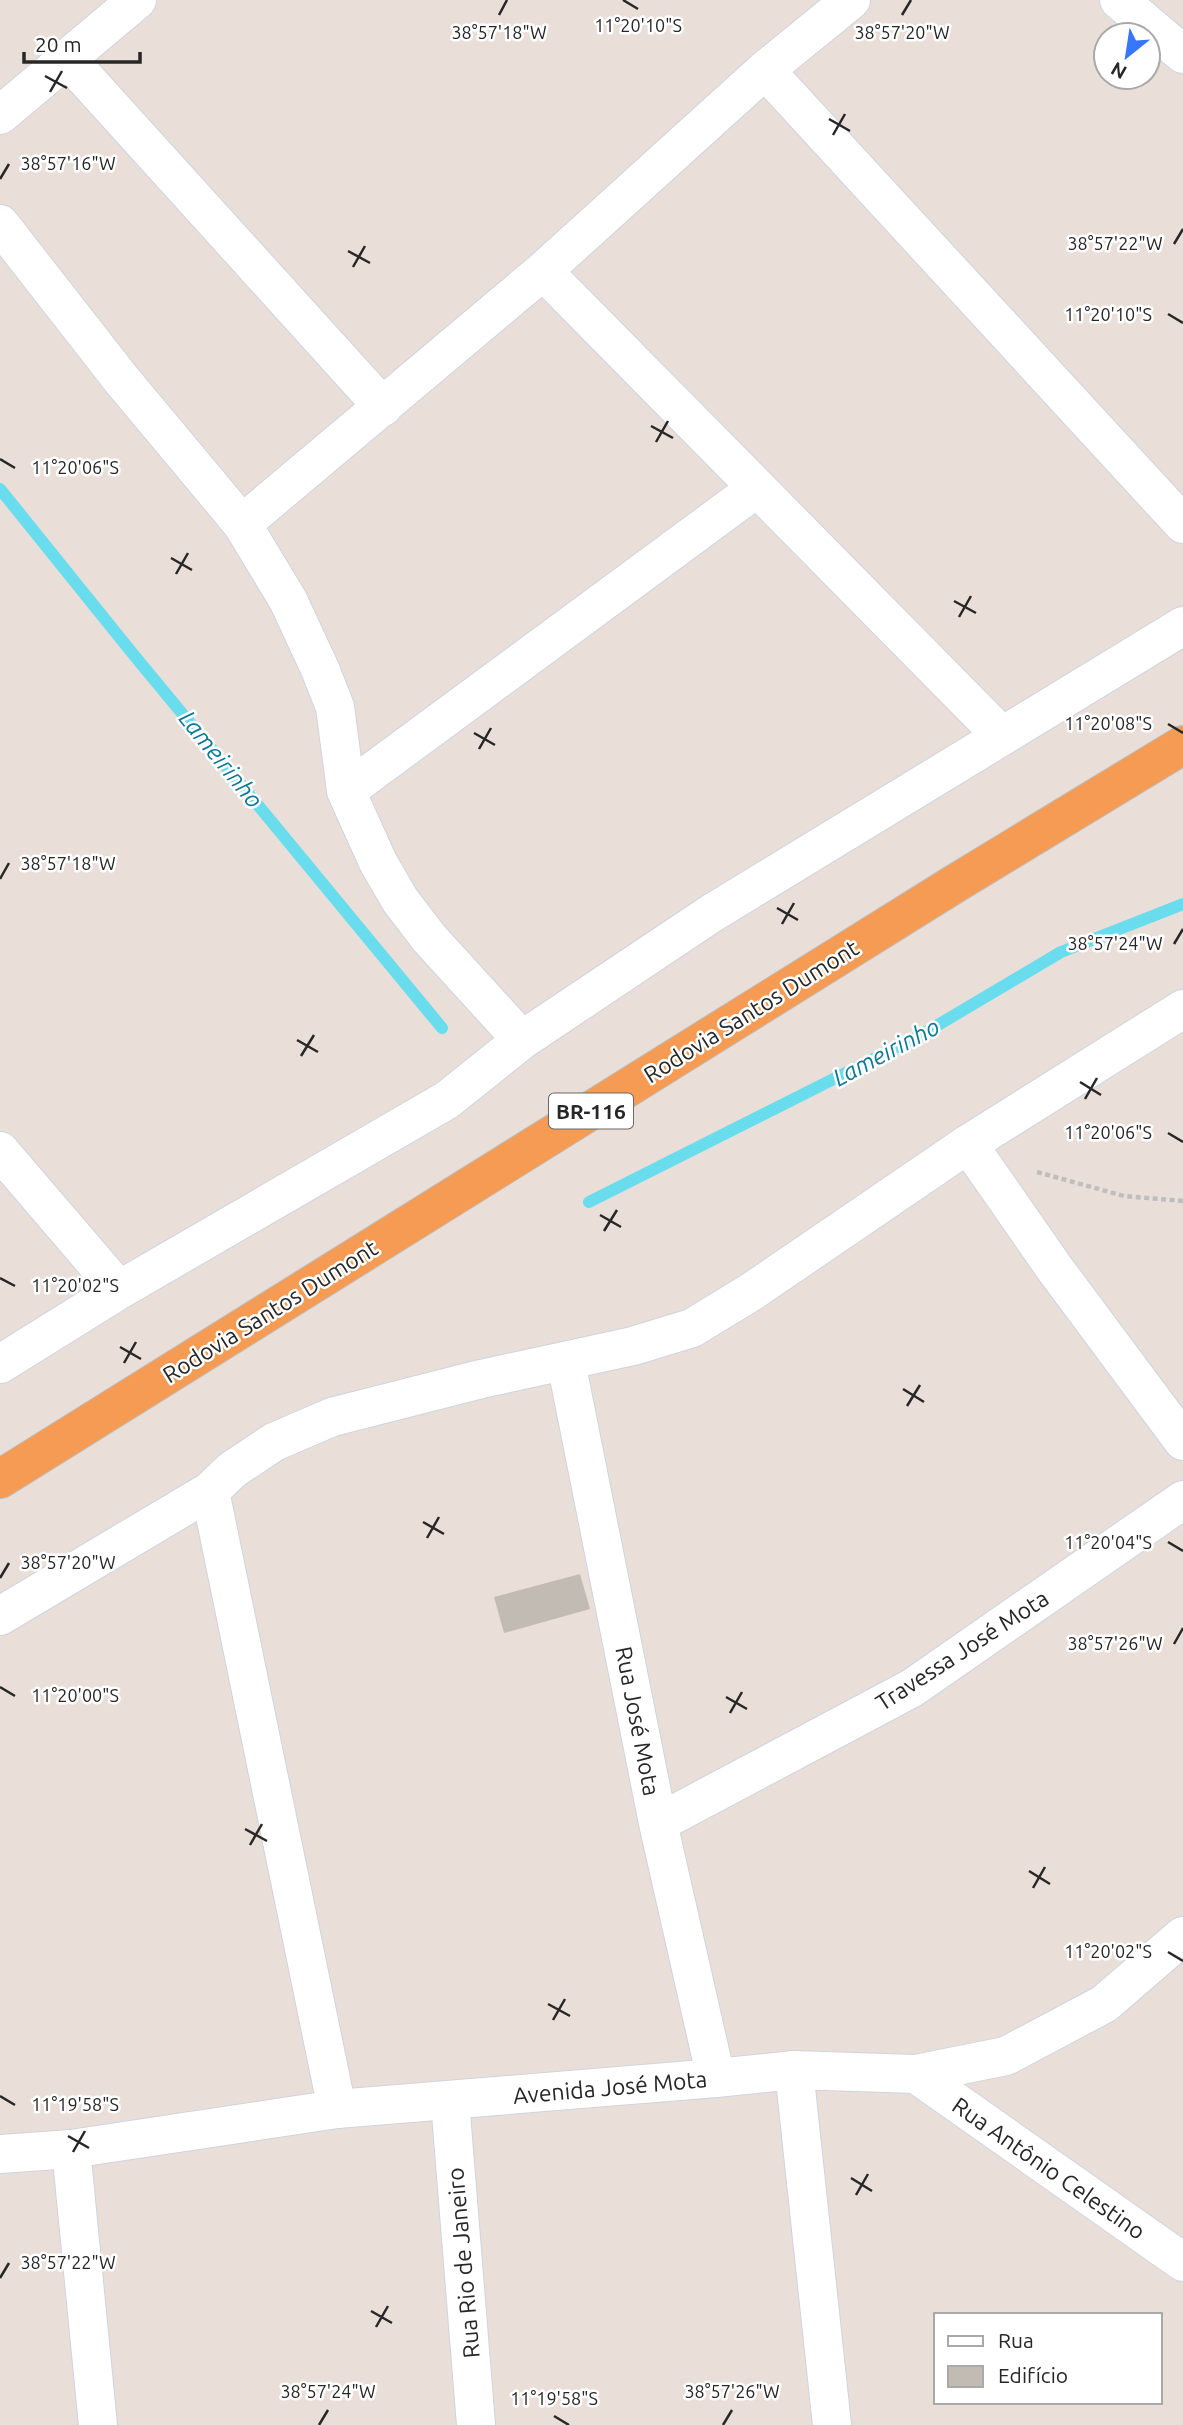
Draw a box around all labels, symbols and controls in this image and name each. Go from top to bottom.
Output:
text: 11°20'10"S [594,15,682,35]
scale bar [24,21,140,65]
north arrow [1092,21,1162,91]
text: 38°57'18"W [451,22,547,42]
text: 38°57'20"W [854,22,950,42]
text: 20 m [35,32,82,56]
text: N [1107,58,1130,84]
text: 38°57'16"W [20,153,116,173]
text: 38°57'22"W [1067,233,1163,253]
text: 11°20'10"S [1064,304,1152,324]
text: 11°20'06"S [31,457,119,477]
water label: Lameirinho [174,705,268,813]
text: 11°20'08"S [1064,713,1152,733]
text: 38°57'18"W [20,853,116,873]
text: 38°57'24"W [1067,933,1163,953]
street label: Rodovia Santos Dumont [639,935,863,1087]
water label: Lameirinho [828,1013,944,1091]
road number: BR-116 [549,1094,633,1128]
text: 11°20'06"S [1064,1122,1152,1142]
street label: Rodovia Santos Dumont [158,1235,382,1387]
text: 11°20'02"S [31,1275,119,1295]
text: 11°20'04"S [1064,1532,1152,1552]
text: 38°57'20"W [20,1552,116,1572]
street label: Travessa José Mota [871,1585,1053,1715]
text: 38°57'26"W [1067,1633,1163,1653]
street label: Rua José Mota [611,1644,665,1798]
text: 11°20'00"S [31,1685,119,1705]
text: 11°20'02"S [1064,1941,1152,1961]
street label: Avenida José Mota [512,2066,708,2108]
street label: Rua Antônio Celestino [948,2092,1150,2244]
text: 11°19'58"S [31,2094,119,2114]
street label: Rua Rio de Janeiro [442,2167,484,2359]
text: 38°57'22"W [20,2252,116,2272]
legend [934,2313,1162,2404]
text: Rua [998,2328,1034,2352]
text: Edifício [998,2363,1068,2387]
text: 38°57'24"W [280,2381,376,2401]
text: 38°57'26"W [684,2381,780,2401]
text: 11°19'58"S [510,2388,598,2408]

